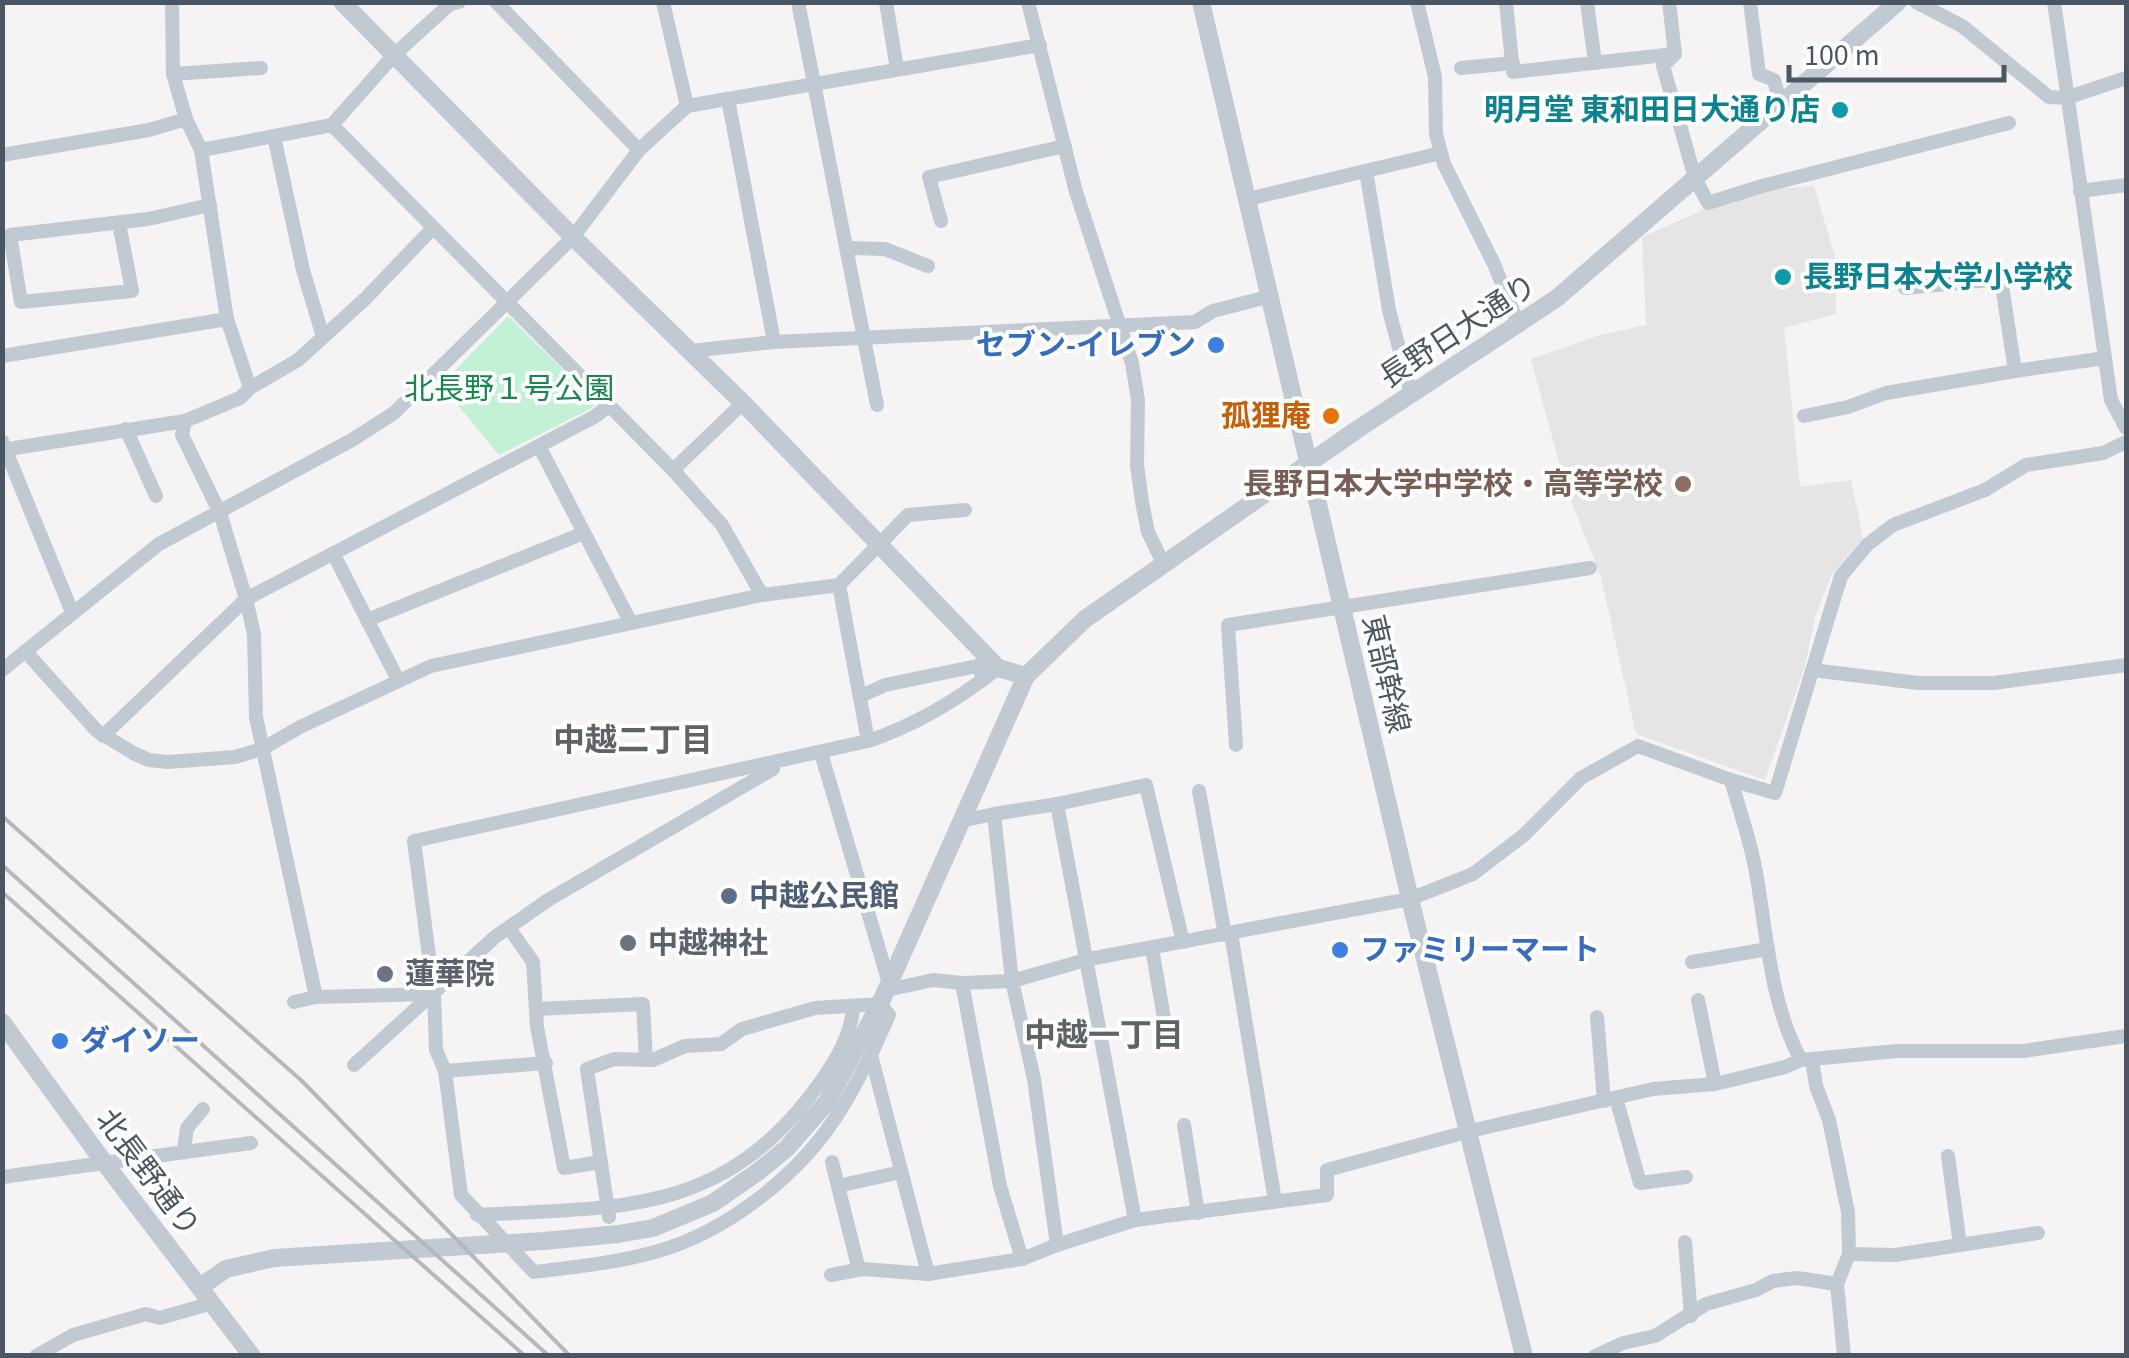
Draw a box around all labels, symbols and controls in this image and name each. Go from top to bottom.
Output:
scale bar [1789,20,2004,82]
text: 100 m [1804,34,1880,77]
place label: 明月堂 東和田日大通り店 [1484,89,1820,132]
marker: 明月堂 東和田日大通り店 [1829,99,1851,121]
place label: 長野日本大学小学校 [1803,256,2073,299]
street label: 長野日大通り [1371,264,1545,398]
marker: 長野日本大学小学校 [1772,266,1794,288]
place label: セブン-イレブン [976,324,1196,367]
marker: セブン-イレブン [1205,334,1227,356]
park label: 北長野１号公園 [404,368,614,411]
place label: 孤狸庵 [1221,395,1311,438]
marker: 孤狸庵 [1320,405,1342,427]
place label: 長野日本大学中学校・高等学校 [1243,463,1663,506]
marker: 長野日本大学中学校・高等学校 [1672,473,1694,495]
street label: 東部幹線 [1351,611,1420,737]
district label: 中越二丁目 [553,718,713,764]
place label: 中越公民館 [749,875,899,918]
marker: 中越公民館 [718,885,740,907]
place label: 中越神社 [648,922,768,965]
place label: ファミリーマート [1360,929,1600,972]
marker: 中越神社 [617,932,639,954]
marker: ファミリーマート [1329,939,1351,961]
place label: 蓮華院 [405,953,495,996]
marker: 蓮華院 [374,963,396,985]
district label: 中越一丁目 [1024,1013,1184,1059]
place label: ダイソー [80,1020,200,1063]
marker: ダイソー [49,1030,71,1052]
street label: 北長野通り [85,1100,210,1246]

